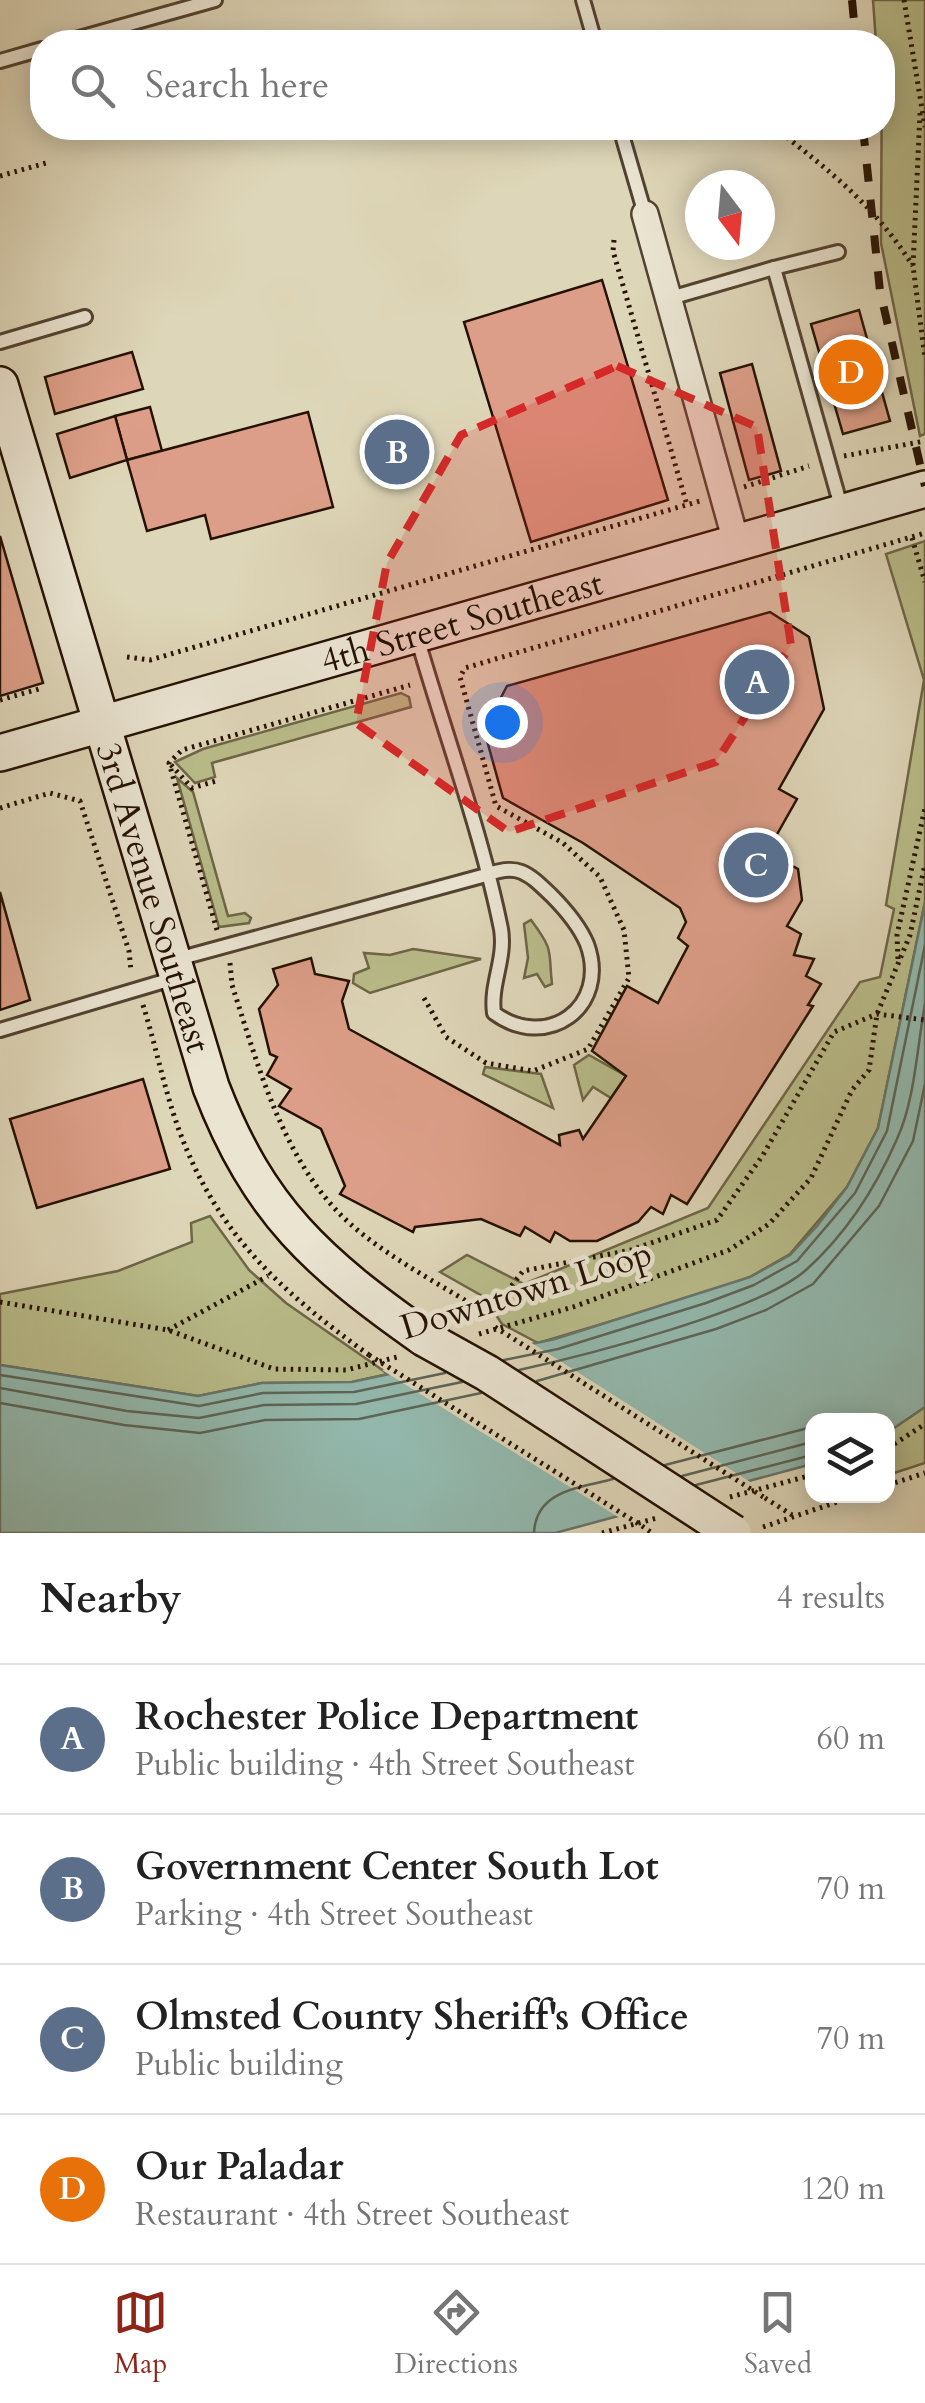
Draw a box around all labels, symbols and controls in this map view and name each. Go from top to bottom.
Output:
search box [30,30,895,140]
icon: search [65,58,120,113]
text: Search here [145,59,329,111]
north arrow [685,170,775,260]
pin: D [818,334,884,410]
pin: B [364,414,430,490]
street label: 4th Street Southeast [315,559,608,685]
pin: A [724,644,790,720]
your location [477,697,528,748]
street label: 3rd Avenue Southeast [84,737,222,1059]
pin: C [724,828,788,902]
street label: Downtown Loop [395,1230,658,1352]
map controls [805,1413,895,1503]
button: layers [805,1413,895,1503]
text: Nearby [40,1570,182,1627]
text: 4 results [777,1576,885,1620]
text: Rochester Police Department [135,1691,638,1743]
text: A [60,1717,85,1761]
text: 60 m [817,1717,885,1761]
text: Public building · 4th Street Southeast [135,1743,634,1787]
text: Government Center South Lot [135,1841,659,1893]
text: B [61,1867,84,1911]
text: 70 m [817,1867,885,1911]
text: Parking · 4th Street Southeast [135,1893,533,1937]
text: Olmsted County Sheriff's Office [135,1991,689,2043]
text: C [60,2017,85,2061]
text: 70 m [817,2017,885,2061]
text: Public building [135,2043,343,2087]
text: Our Paladar [135,2141,343,2193]
text: D [59,2167,86,2211]
text: 120 m [800,2167,885,2211]
text: Restaurant · 4th Street Southeast [135,2193,569,2237]
tab: Map [113,2285,168,2383]
tab: Directions [394,2285,518,2383]
tab: Saved [744,2285,812,2383]

